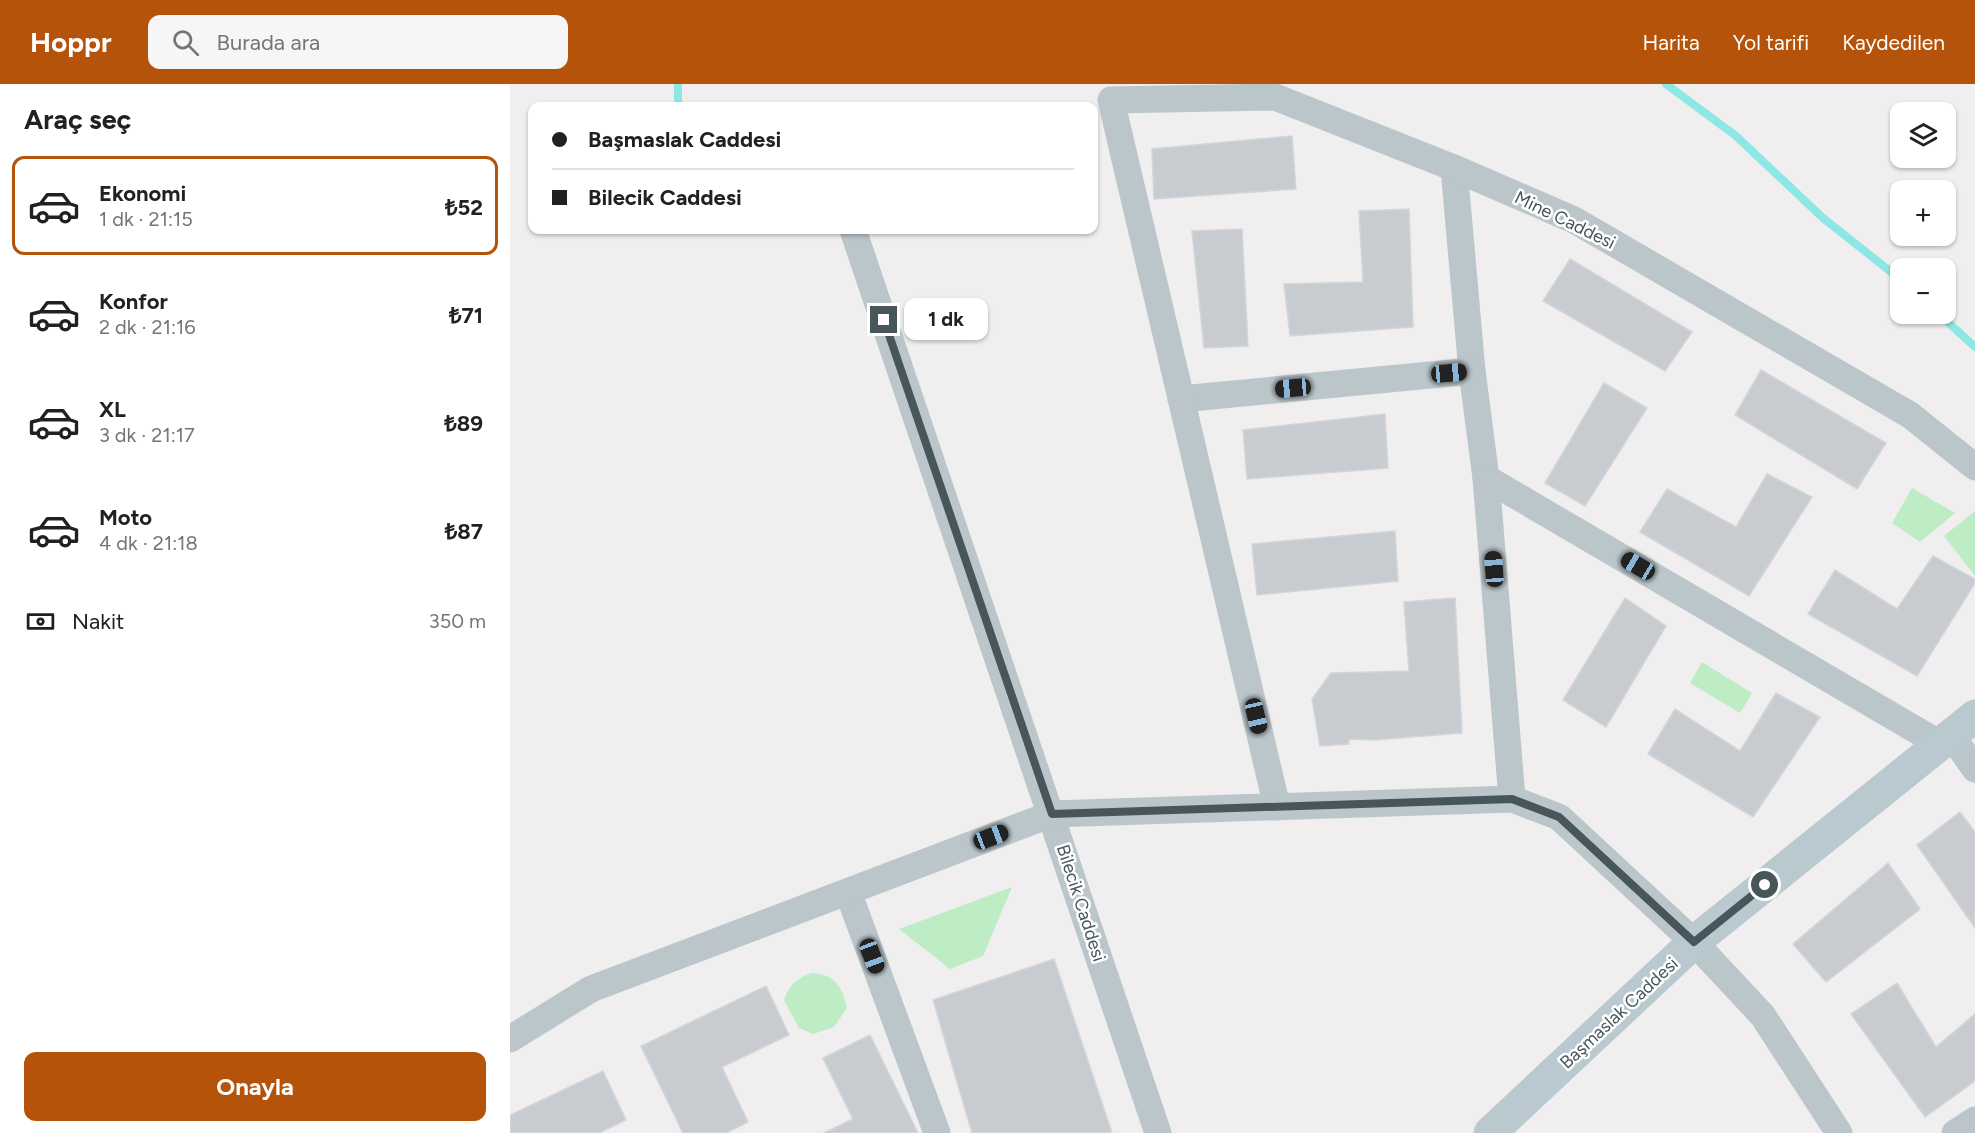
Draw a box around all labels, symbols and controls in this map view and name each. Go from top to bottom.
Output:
search box [148,15,568,69]
text: Hoppr [30,25,112,59]
icon: search [169,26,202,59]
text: Burada ara [217,29,320,56]
text: Harita [1643,30,1700,55]
text: Yol tarifi [1733,30,1809,55]
text: Kaydedilen [1842,30,1945,55]
map controls [1890,102,1956,324]
button: layers [1890,102,1956,168]
text: Araç seç [24,103,131,136]
text: Başmaslak Caddesi [588,126,781,153]
icon: car [27,179,81,233]
text: Ekonomi [99,180,186,207]
button: + [1890,180,1956,246]
text: Bilecik Caddesi [588,184,742,211]
street label: Mine Caddesi [1511,186,1619,254]
text: ₺52 [445,194,483,221]
text: 1 dk · 21:15 [99,207,193,231]
button: − [1890,258,1956,324]
icon: car [27,287,81,341]
text: Konfor [99,288,168,315]
callout: 1 dk [905,299,989,341]
text: ₺71 [449,302,483,329]
route end [870,306,897,333]
text: 1 dk [928,307,964,331]
text: 2 dk · 21:16 [99,315,196,339]
car [1430,362,1468,384]
car [1274,377,1312,399]
icon: car [27,395,81,449]
text: XL [99,396,126,423]
text: ₺89 [444,410,483,437]
text: 3 dk · 21:17 [99,423,195,447]
icon: car [27,503,81,557]
text: Moto [99,504,152,531]
text: ₺87 [445,518,483,545]
text: 4 dk · 21:18 [99,531,198,555]
car [1618,549,1658,583]
car [1484,550,1504,588]
icon: cash [24,605,57,638]
text: Nakit [72,608,124,635]
text: 350 m [429,609,486,633]
car [1243,696,1269,736]
car [971,822,1011,852]
street label: Bilecik Caddesi [1052,842,1110,964]
route start [1751,871,1778,898]
car [857,936,887,976]
street label: Başmaslak Caddesi [1555,953,1683,1073]
button: Onayla [24,1052,486,1121]

